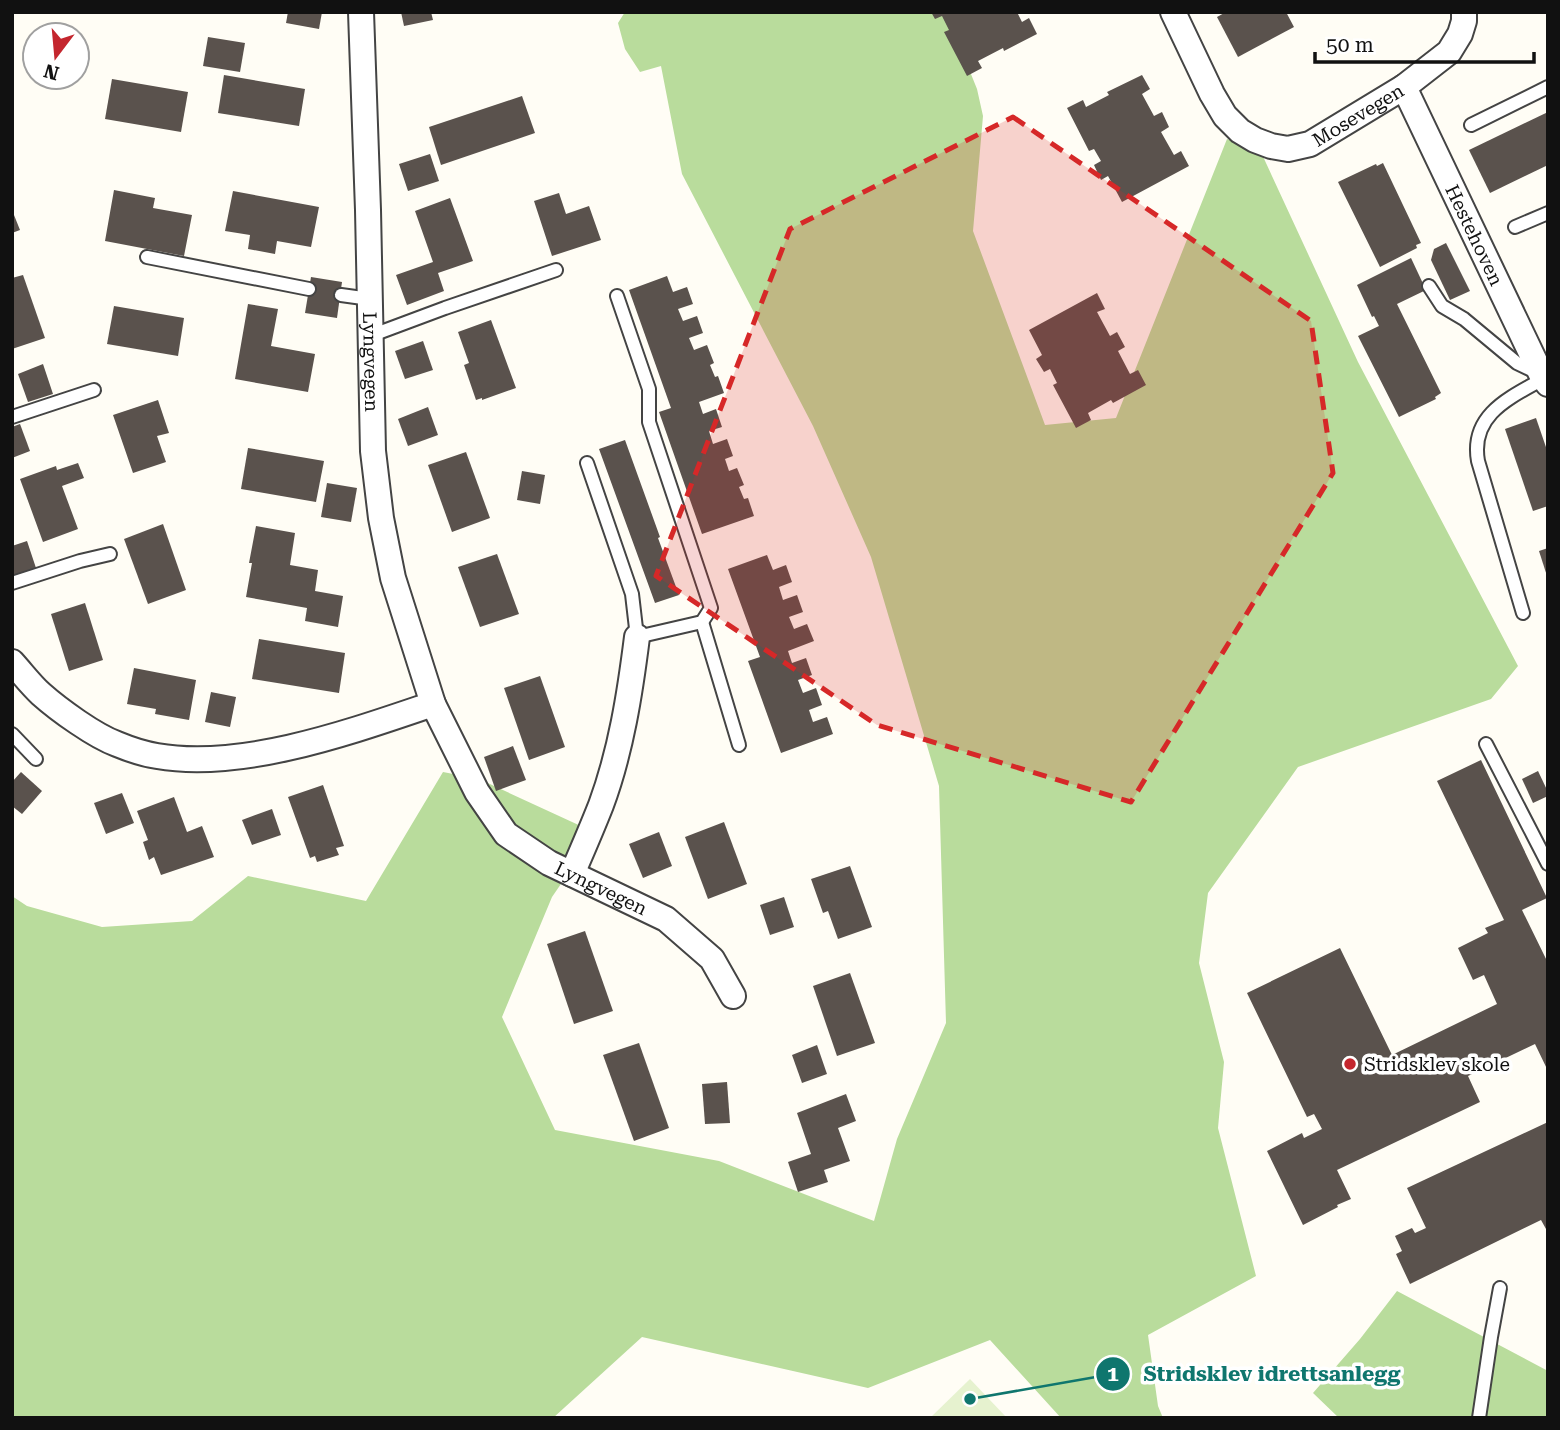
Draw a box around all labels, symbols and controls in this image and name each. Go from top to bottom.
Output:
north arrow [21,21,91,91]
scale bar [1315,21,1534,65]
text: 50 m [1326,33,1374,57]
text: N [41,59,62,85]
street label: Mosevegen [1308,78,1408,151]
street label: Hestehoven [1441,181,1509,289]
street label: Lyngvegen [359,312,384,412]
street label: Lyngvegen [551,856,651,920]
place label: Stridsklev skole [1364,1053,1510,1076]
marker: Stridsklev skole [1342,1056,1358,1072]
callout: Stridsklev idrettsanlegg [1095,1353,1415,1395]
text: 1 [1107,1362,1119,1386]
text: Stridsklev idrettsanlegg [1144,1362,1400,1386]

